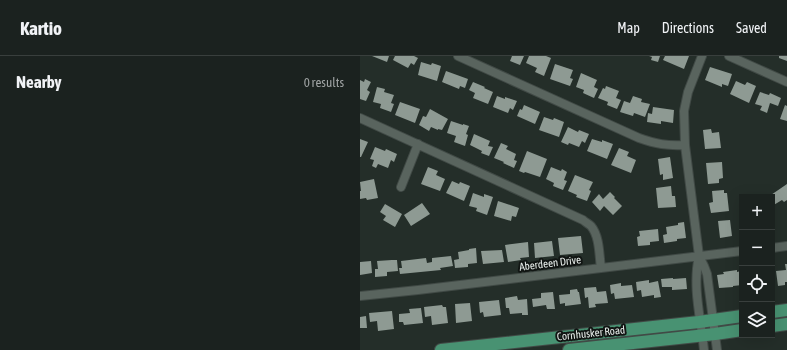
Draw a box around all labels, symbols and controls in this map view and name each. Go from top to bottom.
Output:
text: Kartio [20,17,62,39]
text: Map [617,20,640,36]
text: Directions [662,20,714,36]
text: Saved [736,20,767,36]
text: Nearby [16,72,62,92]
text: 0 results [304,75,344,90]
map controls [739,194,775,338]
button: + [739,194,775,230]
button: − [739,230,775,266]
street label: Aberdeen Drive [518,253,582,273]
button: locate [739,266,775,302]
button: layers [739,302,775,338]
street label: Cornhusker Road [556,323,626,343]

